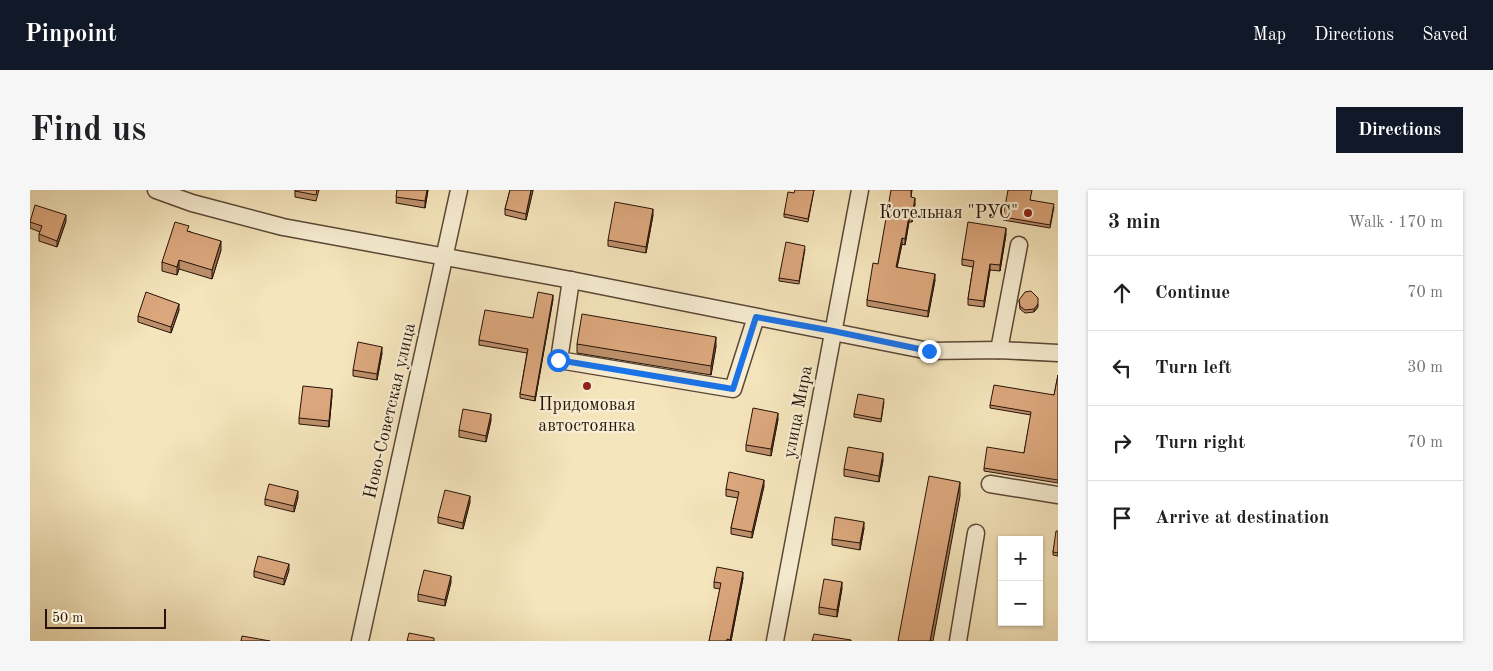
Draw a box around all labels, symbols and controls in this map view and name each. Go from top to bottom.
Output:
text: Pinpoint [25,23,117,47]
text: Map [1253,26,1286,44]
text: Directions [1314,26,1394,44]
text: Saved [1422,26,1468,44]
button: Directions [1336,107,1463,153]
text: Find us [30,113,146,148]
place label: Котельная "РУС" [879,204,1018,222]
marker: Котельная "РУС" [1022,207,1034,219]
text: 3 min [1108,212,1161,233]
text: Walk · 170 m [1348,215,1443,231]
icon: ahead [1108,279,1136,307]
text: Continue [1155,284,1230,303]
text: 70 m [1407,285,1443,301]
street label: Ново-Советская улица [361,321,419,501]
route end [918,340,941,363]
route start [547,349,570,372]
icon: left [1108,354,1136,382]
text: Turn left [1155,359,1232,378]
text: 30 m [1407,360,1443,376]
street label: улица Мира [780,364,816,460]
marker: Придомовая автостоянка [581,380,593,392]
place label: Придомовая автостоянка [538,396,636,435]
icon: right [1108,429,1136,457]
text: Turn right [1155,434,1245,453]
text: 70 m [1407,435,1443,451]
icon: arrive [1108,504,1136,532]
text: Arrive at destination [1155,509,1329,528]
map controls [998,536,1043,626]
button: + [998,536,1043,581]
button: − [998,581,1043,626]
scale bar [45,606,166,629]
text: 50 m [52,611,83,625]

